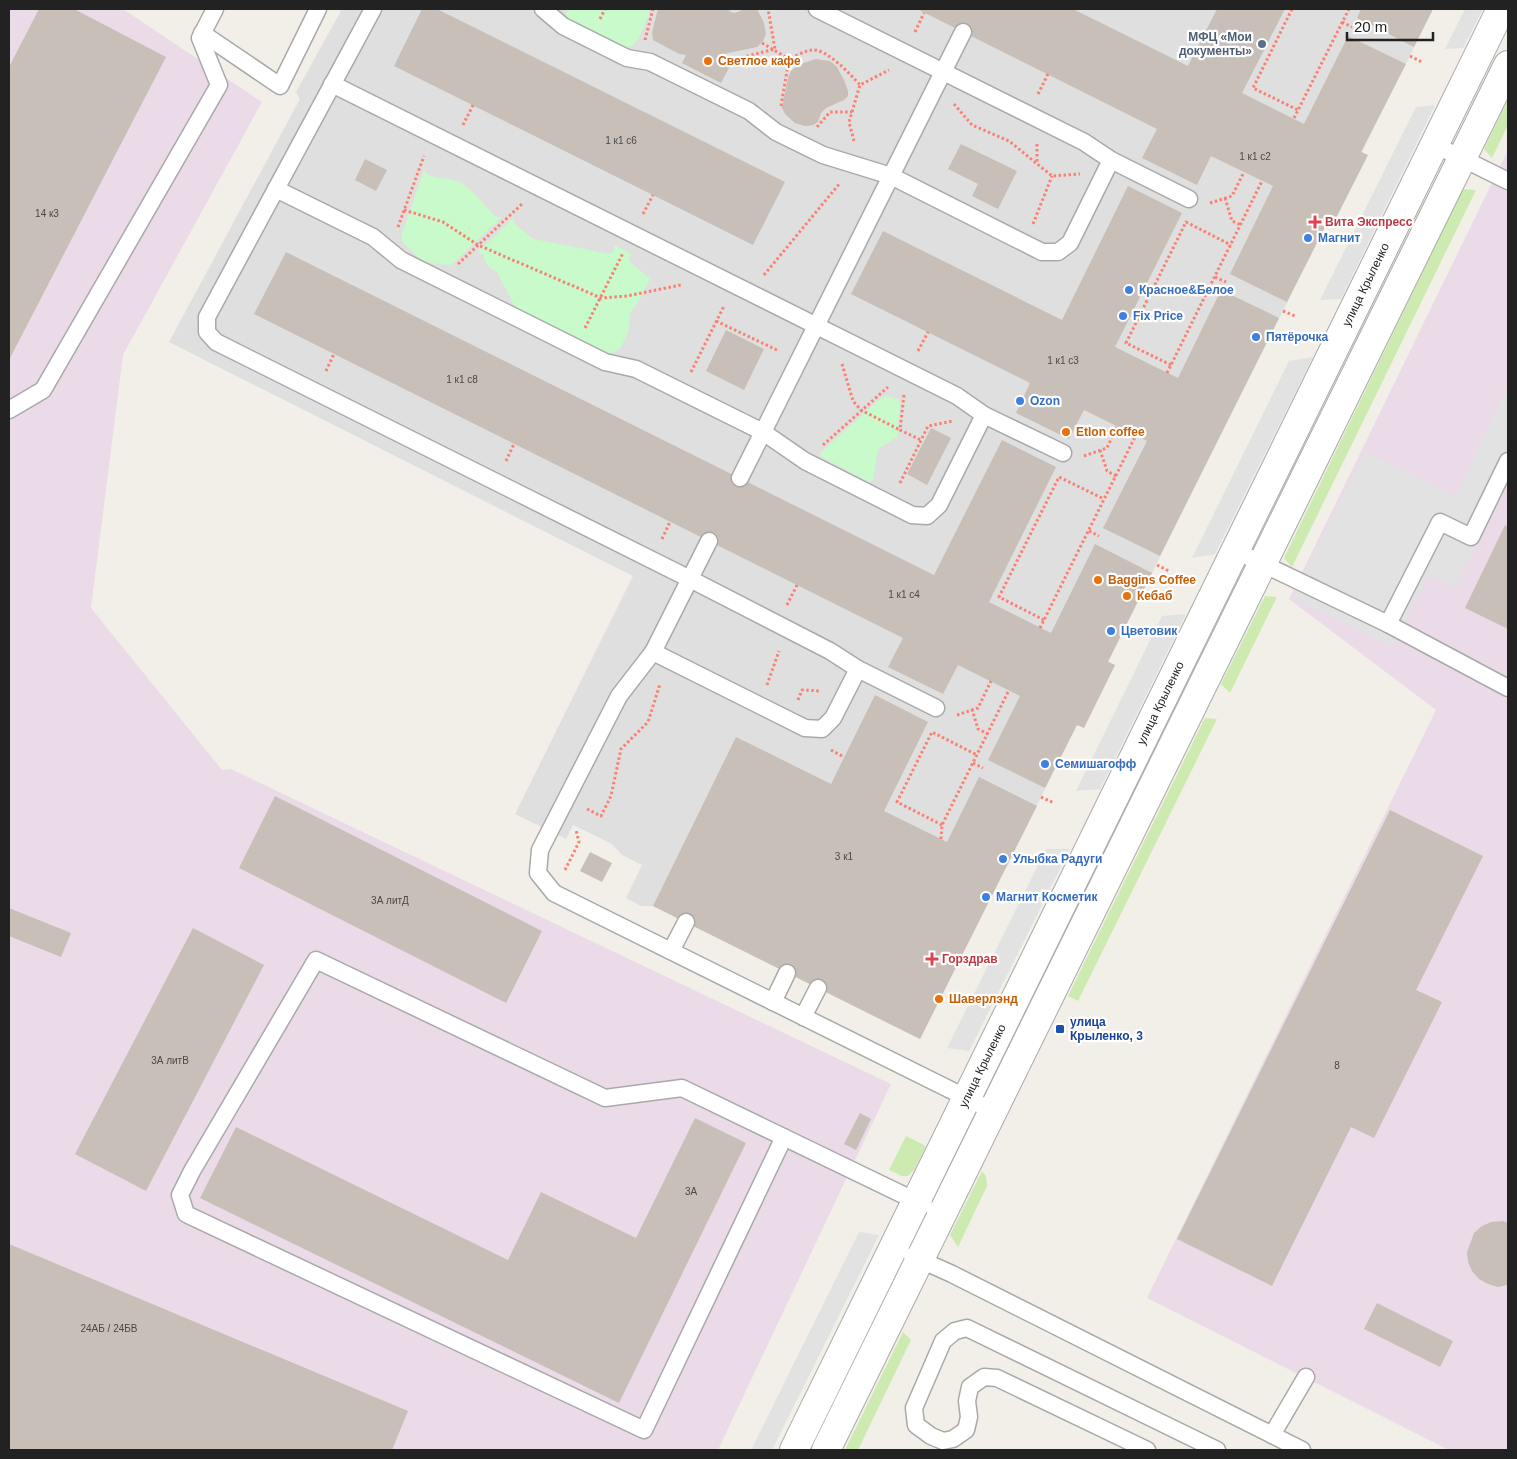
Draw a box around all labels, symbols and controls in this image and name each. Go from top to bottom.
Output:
scale bar [1347,10,1433,42]
text: 20 m [1354,18,1387,35]
place label: МФЦ «Мои документы» [1179,30,1252,58]
marker: МФЦ «Мои документы» [1256,38,1268,50]
place label: Светлое кафе [718,54,801,68]
marker: Светлое кафе [702,55,714,67]
house number: 1 к1 с6 [605,135,637,146]
house number: 1 к1 с2 [1239,151,1271,162]
house number: 14 к3 [35,208,59,219]
place label: Вита Экспресс [1325,215,1413,229]
marker: Вита Экспресс [1309,216,1321,228]
place label: Магнит [1318,231,1360,245]
marker: Магнит [1302,232,1314,244]
street label: улица Крыленко [1339,240,1392,329]
place label: Красное&Белое [1139,283,1234,297]
marker: Красное&Белое [1123,284,1135,296]
place label: Fix Price [1133,309,1183,323]
marker: Fix Price [1117,310,1129,322]
place label: Пятёрочка [1266,330,1329,344]
marker: Пятёрочка [1250,331,1262,343]
house number: 1 к1 с3 [1047,355,1079,366]
house number: 1 к1 с8 [446,374,478,385]
place label: Ozon [1030,394,1060,408]
marker: Ozon [1014,395,1026,407]
place label: Etlon coffee [1076,425,1145,439]
marker: Etlon coffee [1060,426,1072,438]
place label: Baggins Coffee [1108,573,1196,587]
marker: Baggins Coffee [1092,574,1104,586]
house number: 1 к1 с4 [888,589,920,600]
place label: Кебаб [1137,589,1172,603]
marker: Кебаб [1121,590,1133,602]
place label: Цветовик [1121,624,1178,638]
marker: Цветовик [1105,625,1117,637]
street label: улица Крыленко [1134,659,1187,747]
place label: Семишагофф [1055,757,1137,771]
marker: Семишагофф [1039,758,1051,770]
house number: 3 к1 [835,851,854,862]
place label: Улыбка Радуги [1013,852,1102,866]
marker: Улыбка Радуги [997,853,1009,865]
place label: Магнит Косметик [996,890,1098,904]
marker: Магнит Косметик [980,891,992,903]
house number: 3А литД [371,895,409,906]
place label: Горздрав [942,952,998,966]
marker: Горздрав [926,953,938,965]
place label: Шаверлэнд [949,992,1018,1006]
marker: Шаверлэнд [933,993,945,1005]
place label: улица Крыленко, 3 [1070,1015,1143,1043]
street label: улица Крыленко [956,1021,1009,1110]
marker: улица Крыленко, 3 [1054,1023,1066,1035]
house number: 3А литВ [151,1055,189,1066]
house number: 8 [1334,1060,1340,1071]
house number: 3А [685,1186,697,1197]
house number: 24АБ / 24БВ [80,1323,138,1334]

